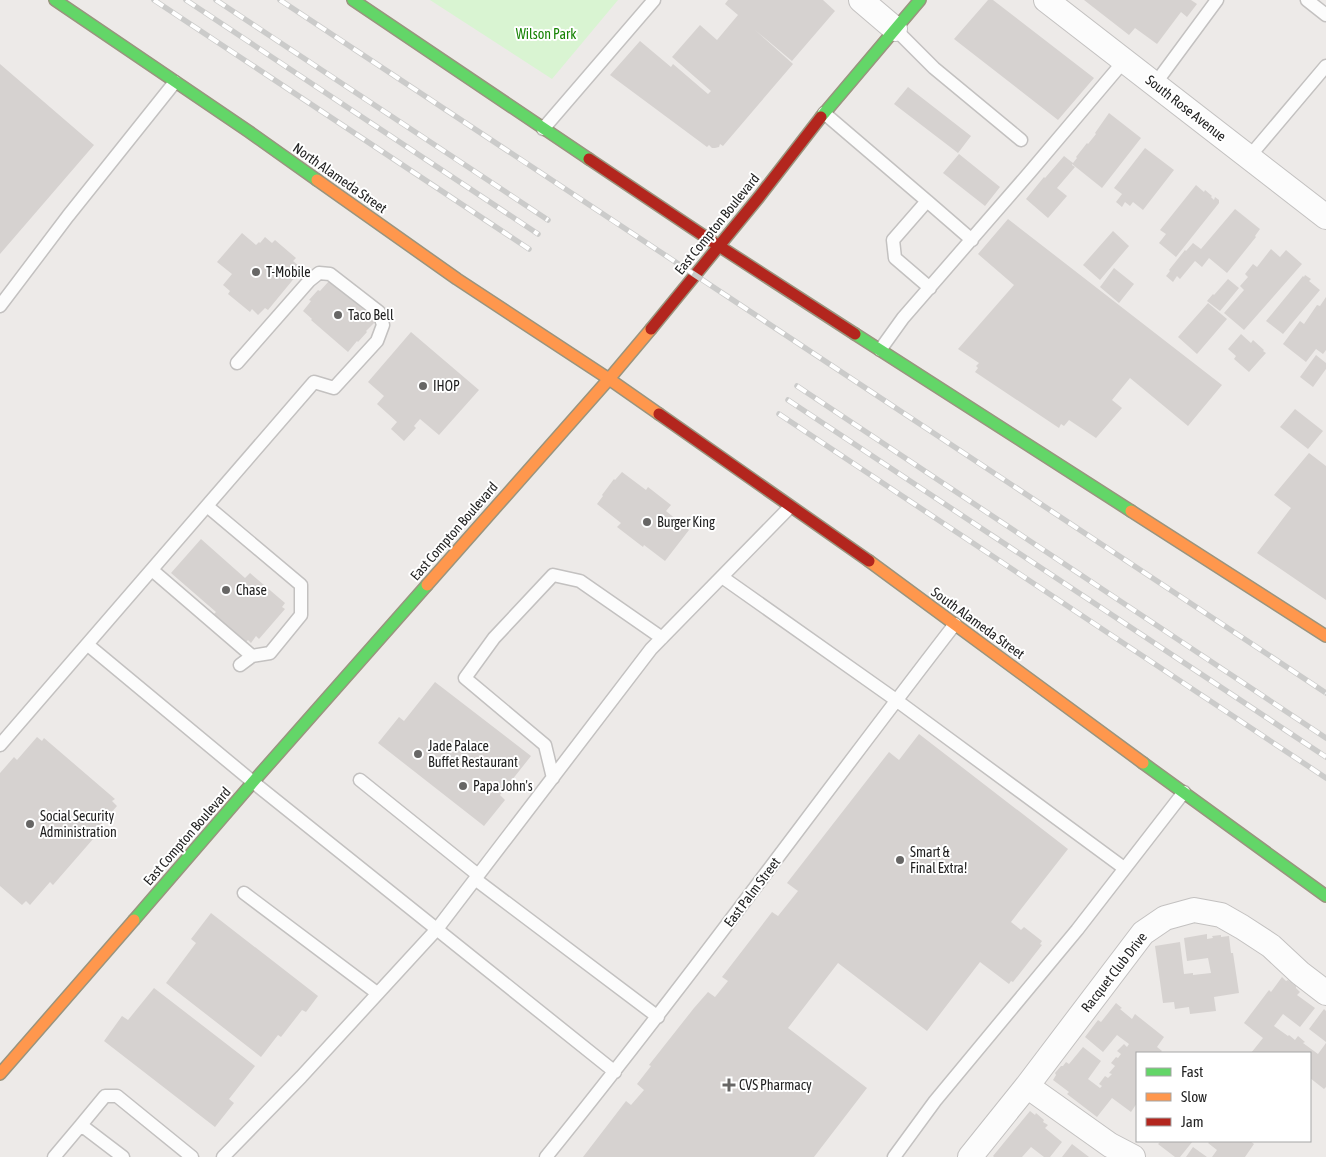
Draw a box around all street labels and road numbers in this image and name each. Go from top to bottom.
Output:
street label: South Rose Avenue [1143,72,1229,144]
street label: North Alameda Street [290,140,390,216]
street label: East Compton Boulevard [672,170,762,278]
street label: East Compton Boulevard [407,479,501,583]
street label: South Alameda Street [928,584,1028,662]
street label: East Compton Boulevard [140,784,234,888]
street label: East Palm Street [721,854,783,930]
street label: Racquet Club Drive [1078,929,1150,1015]

